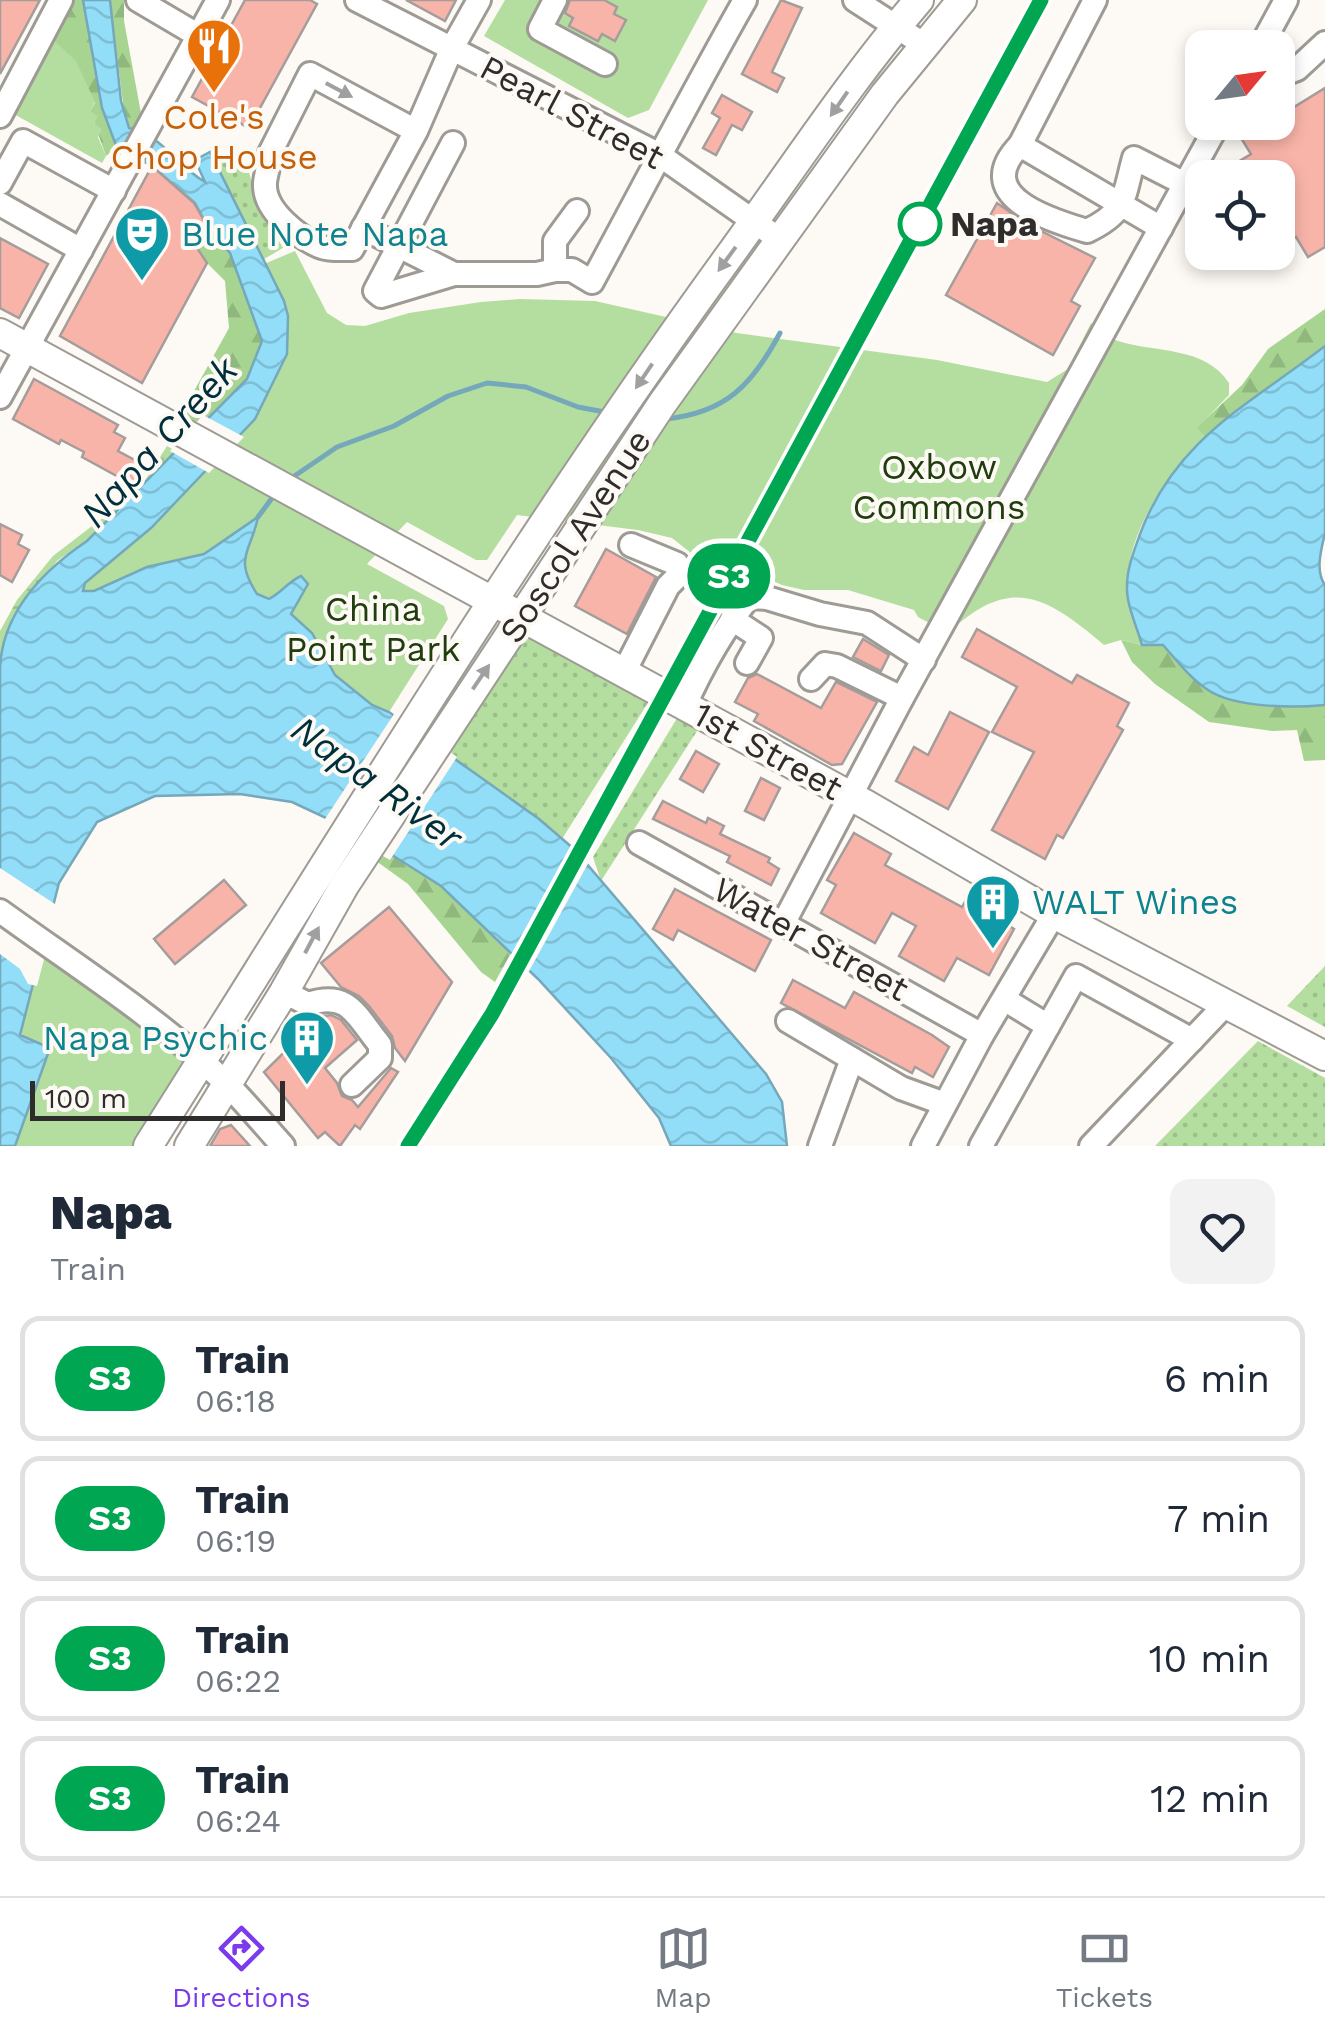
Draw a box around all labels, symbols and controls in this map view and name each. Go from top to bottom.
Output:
restaurant icon: Cole's Chop House [184,16,244,95]
north arrow [1185,30,1295,140]
map controls [1185,30,1295,270]
street label: Pearl Street [473,46,671,178]
one-way arrow [325,81,354,98]
one-way arrow [830,91,849,117]
place label: Cole's Chop House [110,96,318,178]
button: locate [1185,160,1295,270]
marker: Napa [899,203,941,245]
place label: Napa [950,203,1039,245]
theatre icon: Blue Note Napa [112,204,172,283]
place label: Blue Note Napa [181,213,448,255]
one-way arrow [718,245,737,272]
water label: Napa Creek [71,347,248,536]
one-way arrow [635,362,654,389]
street label: Soscol Avenue [490,421,660,651]
park label: Oxbow Commons [853,446,1025,528]
line badge: S3 [684,544,774,608]
text: S3 [707,555,751,597]
park label: China Point Park [286,588,460,670]
one-way arrow [472,664,490,691]
street label: 1st Street [686,693,850,809]
water label: Napa River [283,706,472,860]
street label: Water Street [706,868,916,1010]
building icon: WALT Wines [963,872,1023,951]
place label: WALT Wines [1032,881,1238,923]
one-way arrow [302,926,320,954]
building icon: Napa Psychic [277,1008,337,1087]
place label: Napa Psychic [43,1017,268,1059]
scale bar [30,1076,285,1120]
text: 100 m [45,1082,127,1115]
button: heart [1170,1179,1275,1284]
text: Napa [50,1184,172,1241]
text: Train [50,1250,126,1288]
text: Train [195,1338,290,1382]
text: S3 [88,1357,132,1399]
text: 6 min [1164,1357,1270,1401]
text: 06:18 [195,1382,276,1420]
text: Train [195,1478,290,1522]
text: S3 [88,1497,132,1539]
text: 7 min [1167,1497,1270,1541]
text: 06:19 [195,1522,276,1560]
text: Train [195,1618,290,1662]
text: S3 [88,1637,132,1679]
text: 10 min [1149,1637,1270,1681]
text: 06:22 [195,1662,281,1700]
text: Train [195,1758,290,1802]
text: S3 [88,1777,132,1819]
text: 12 min [1150,1777,1270,1821]
text: 06:24 [195,1802,281,1840]
tab: Directions [172,1921,310,2014]
tab: Map [655,1921,712,2014]
tab: Tickets [1056,1921,1153,2014]

